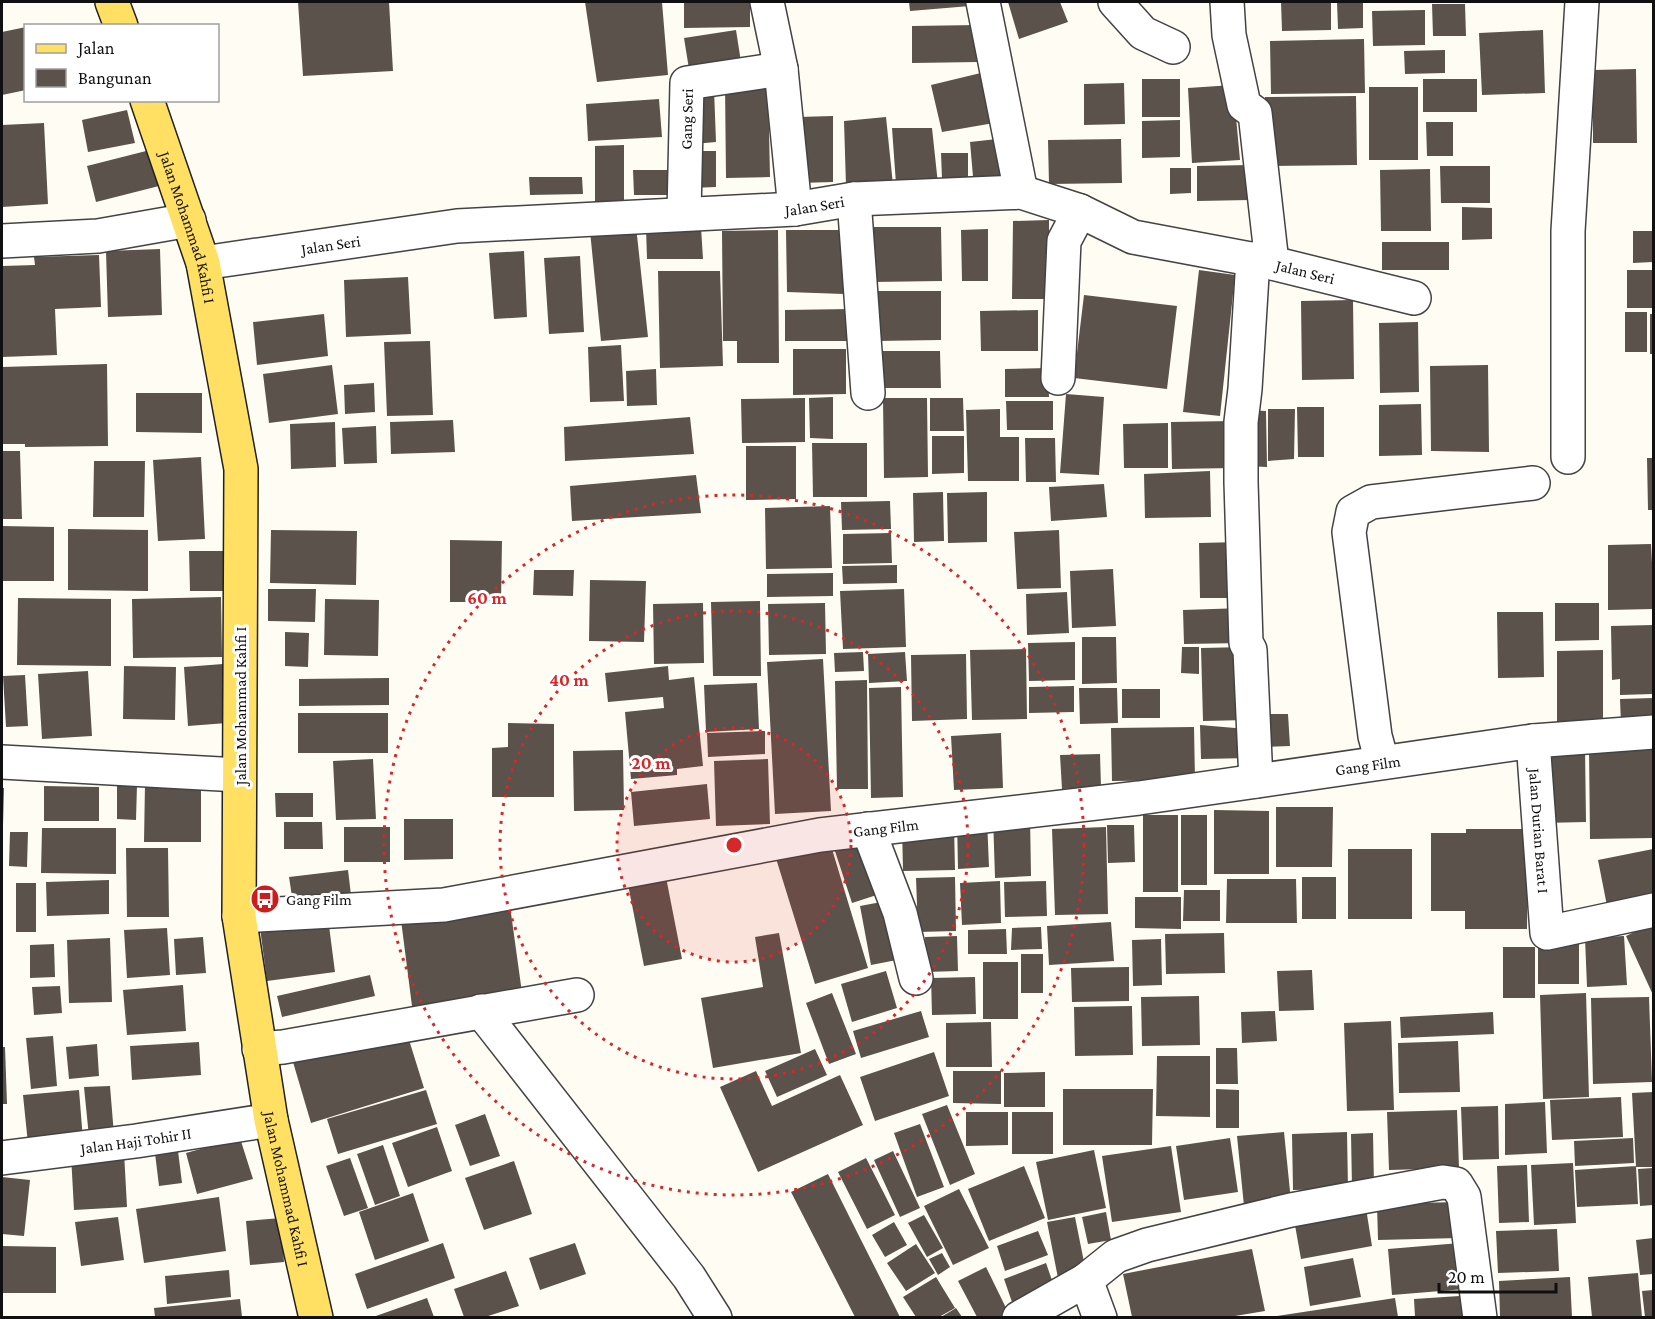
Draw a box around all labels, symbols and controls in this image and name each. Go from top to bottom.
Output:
legend [24,24,219,102]
text: Jalan [76,38,115,58]
text: Bangunan [78,68,152,88]
street label: Gang Seri [677,88,696,150]
street label: Jalan Mohammad Kahfi I [155,147,218,305]
street label: Jalan Seri [783,193,846,220]
street label: Jalan Seri [298,232,362,259]
street label: Jalan Seri [1272,256,1336,287]
text: 60 m [467,588,507,608]
street label: Jalan Mohammad Kahfi I [232,627,250,787]
text: 40 m [549,670,589,690]
street label: Gang Film [1334,752,1402,779]
text: 20 m [632,753,671,773]
street label: Jalan Durian Barat I [1525,766,1552,894]
street label: Gang Film [852,816,920,840]
centre of rings [724,835,744,855]
bus stop icon: Gang Film [249,883,281,915]
place label: Gang Film [286,891,352,909]
street label: Jalan Mohammad Kahfi I [259,1108,312,1268]
street label: Jalan Haji Tohir II [78,1125,193,1158]
scale bar [1439,1256,1556,1294]
text: 20 m [1448,1267,1485,1287]

